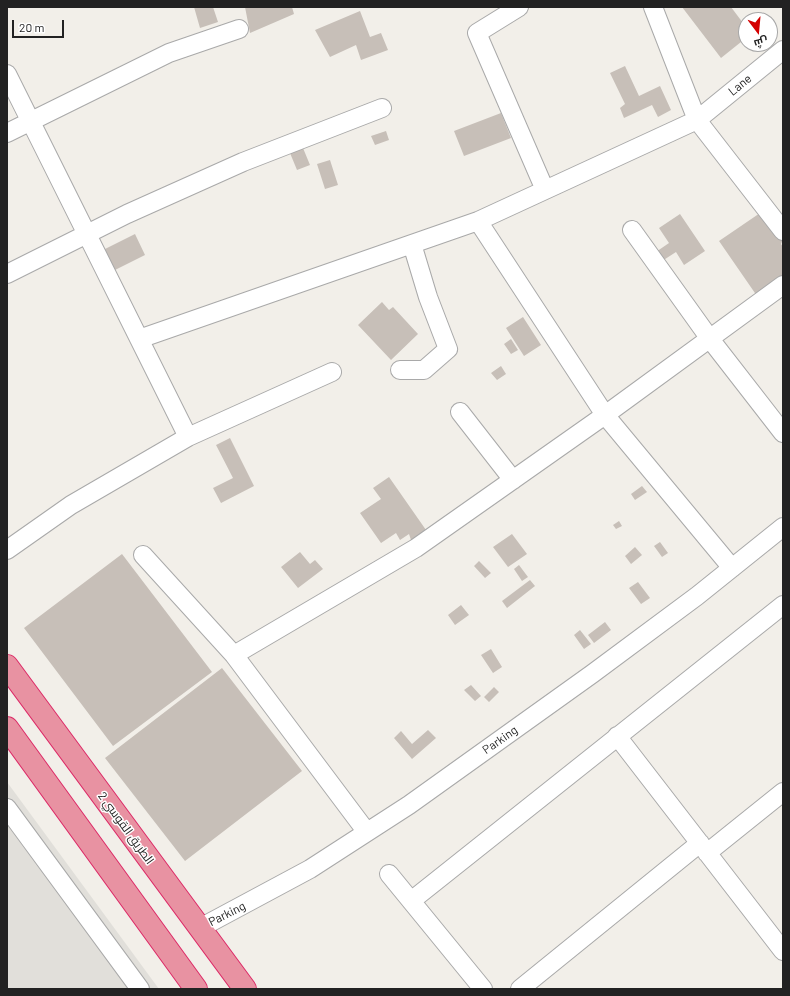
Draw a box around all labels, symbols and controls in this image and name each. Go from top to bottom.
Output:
scale bar [14,12,66,38]
north arrow [738,12,778,52]
text: 20 m [19,20,45,34]
text: ش [753,35,770,51]
street label: Lane [725,71,755,99]
street label: Parking [480,723,520,757]
street label: الطريق القوسي 2 [95,789,157,867]
street label: Parking [206,899,248,929]

